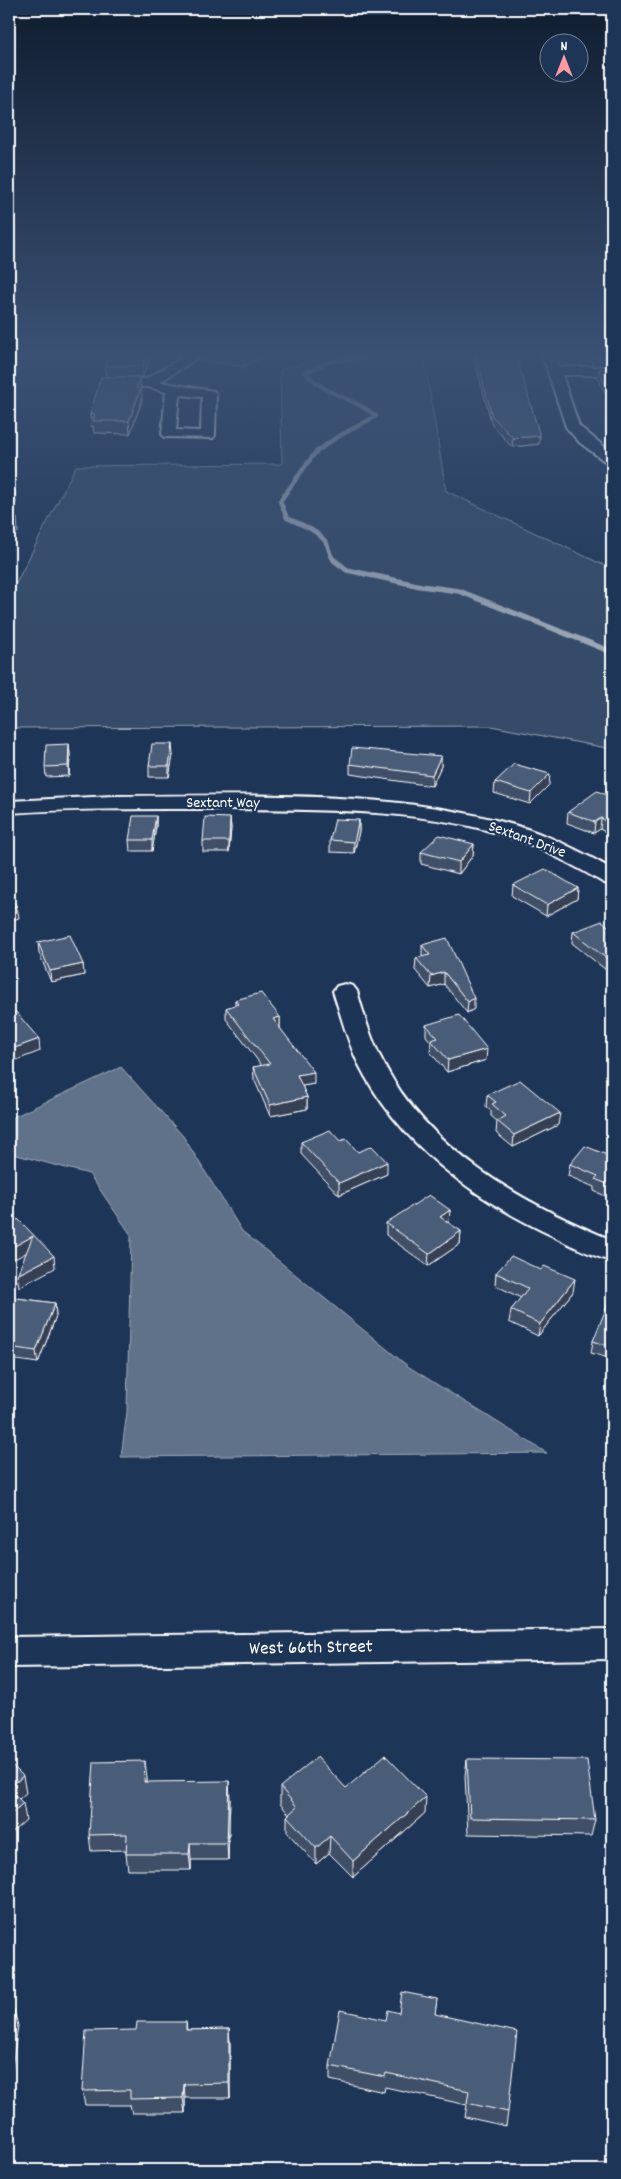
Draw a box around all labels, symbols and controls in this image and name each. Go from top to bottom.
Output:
north arrow [538,32,588,82]
text: N [561,37,568,57]
street label: Sextant Way [186,792,260,815]
street label: Sextant Drive [485,815,569,865]
street label: West 66th Street [249,1634,373,1664]

